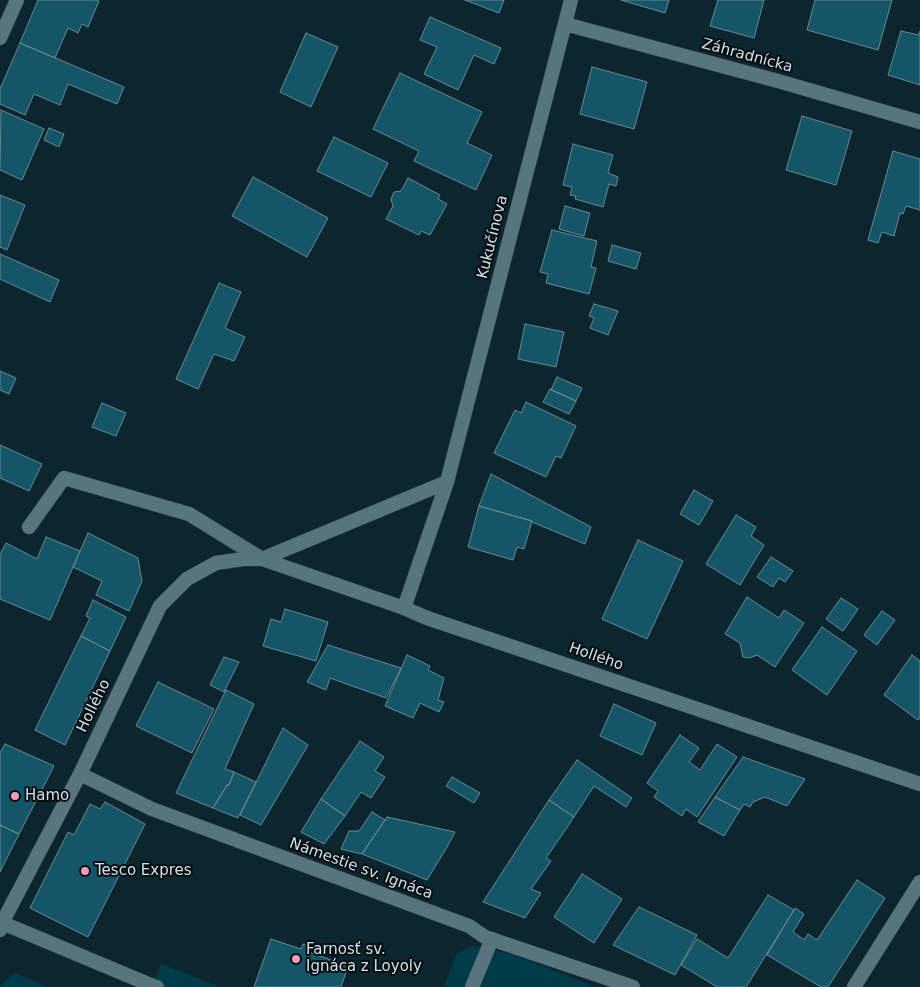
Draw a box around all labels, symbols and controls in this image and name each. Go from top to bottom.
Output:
street label: Záhradnícka [700,35,794,77]
street label: Kukučínova [474,193,512,281]
street label: Hollého [566,639,626,675]
street label: Hollého [73,677,115,735]
place label: Hamo [25,787,69,805]
marker: Hamo [9,790,21,802]
street label: Námestie sv. Ignáca [287,835,435,903]
place label: Tesco Expres [95,862,192,880]
marker: Tesco Expres [79,865,91,877]
place label: Farnosť sv. Ignáca z Loyoly [306,941,422,976]
marker: Farnosť sv. Ignáca z Loyoly [290,953,302,965]

